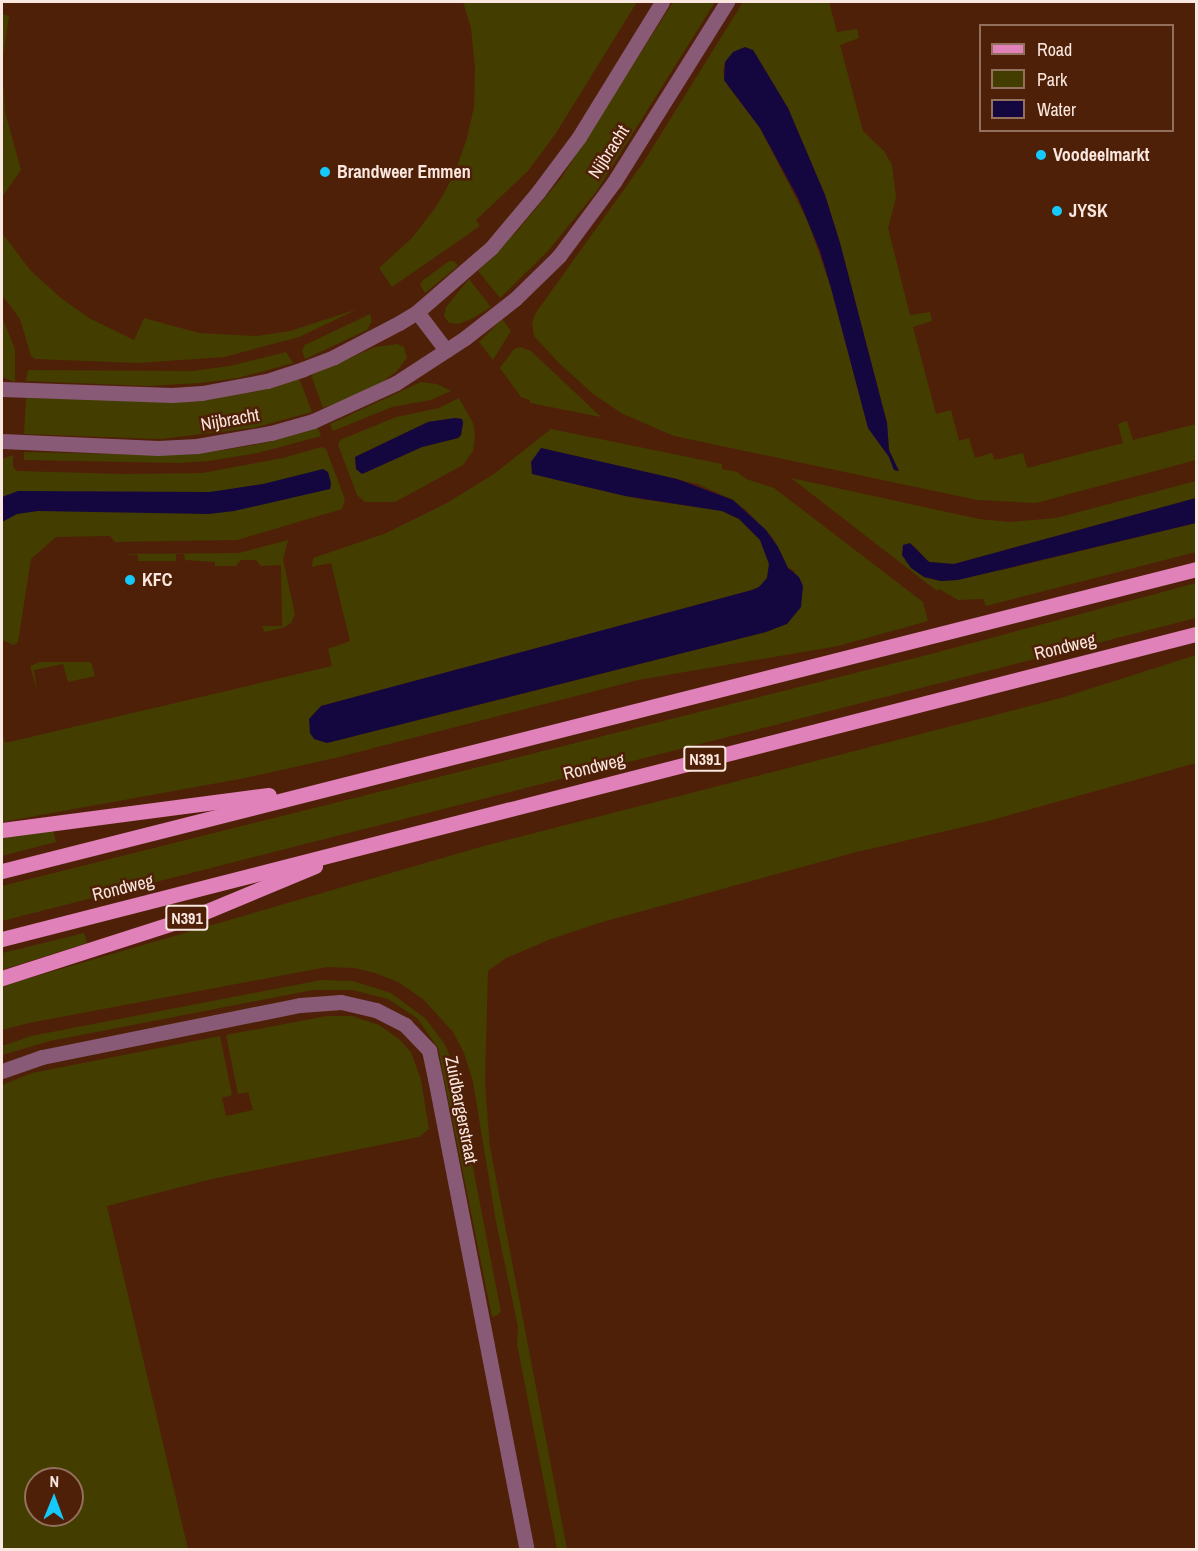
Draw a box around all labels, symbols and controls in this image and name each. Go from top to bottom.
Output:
legend [979,24,1174,132]
text: Road [1037,37,1072,62]
text: Park [1037,67,1067,92]
text: Water [1037,97,1076,122]
street label: Nijbracht [584,121,634,183]
place label: Voodeelmarkt [1053,144,1150,166]
marker: Voodeelmarkt [1034,148,1048,162]
place label: Brandweer Emmen [337,161,471,183]
marker: Brandweer Emmen [318,165,332,179]
place label: JYSK [1069,200,1108,222]
marker: JYSK [1050,204,1064,218]
street label: Nijbracht [199,404,261,436]
place label: KFC [142,569,172,591]
marker: KFC [123,573,137,587]
street label: Rondweg [1032,629,1098,665]
road number: N391 [682,746,728,772]
street label: Rondweg [561,749,627,785]
street label: Rondweg [90,870,156,906]
road number: N391 [164,905,210,931]
street label: Zuidbargerstraat [440,1054,482,1166]
north arrow [24,1467,84,1527]
text: N [49,1470,59,1492]

